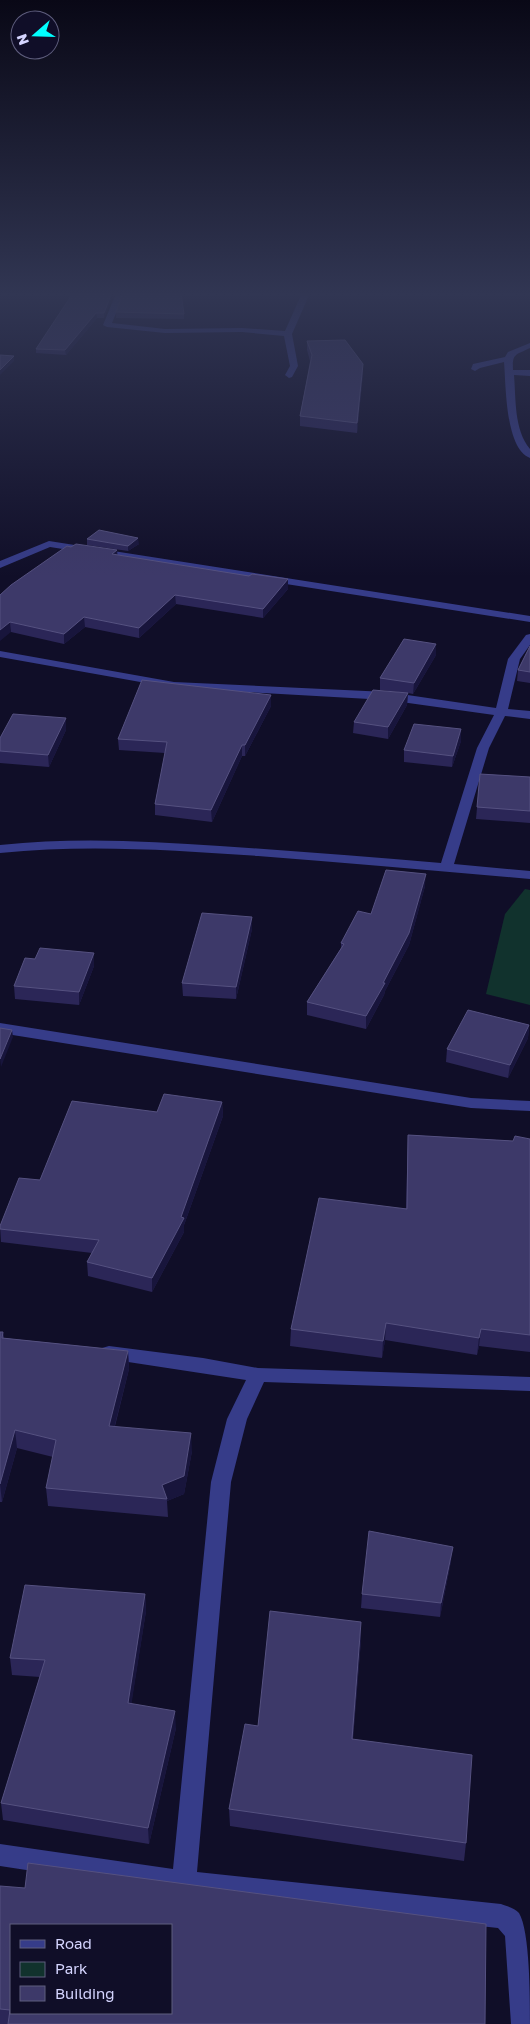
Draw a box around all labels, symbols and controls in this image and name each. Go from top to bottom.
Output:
north arrow [10,10,60,60]
text: N [13,32,32,48]
legend [10,1924,172,2014]
text: Road [55,1934,92,1952]
text: Park [55,1959,88,1977]
text: Building [55,1984,115,2002]

